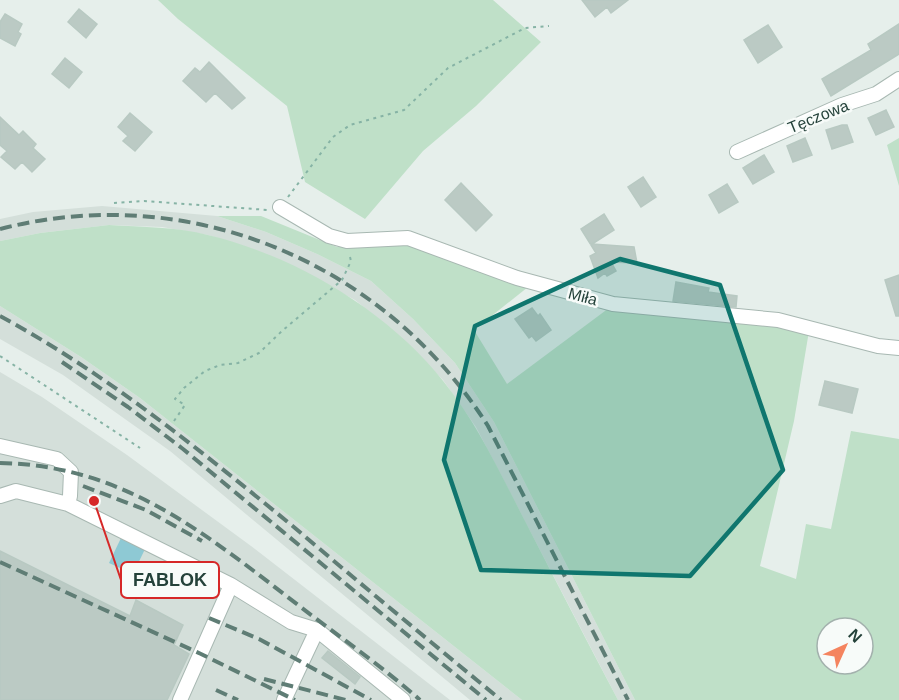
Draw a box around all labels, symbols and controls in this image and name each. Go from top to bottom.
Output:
street label: Tęczowa [785,97,851,136]
street label: Miła [566,284,599,309]
callout: FABLOK [121,562,219,598]
text: FABLOK [133,570,207,590]
north arrow [815,616,875,676]
text: N [845,626,865,646]

